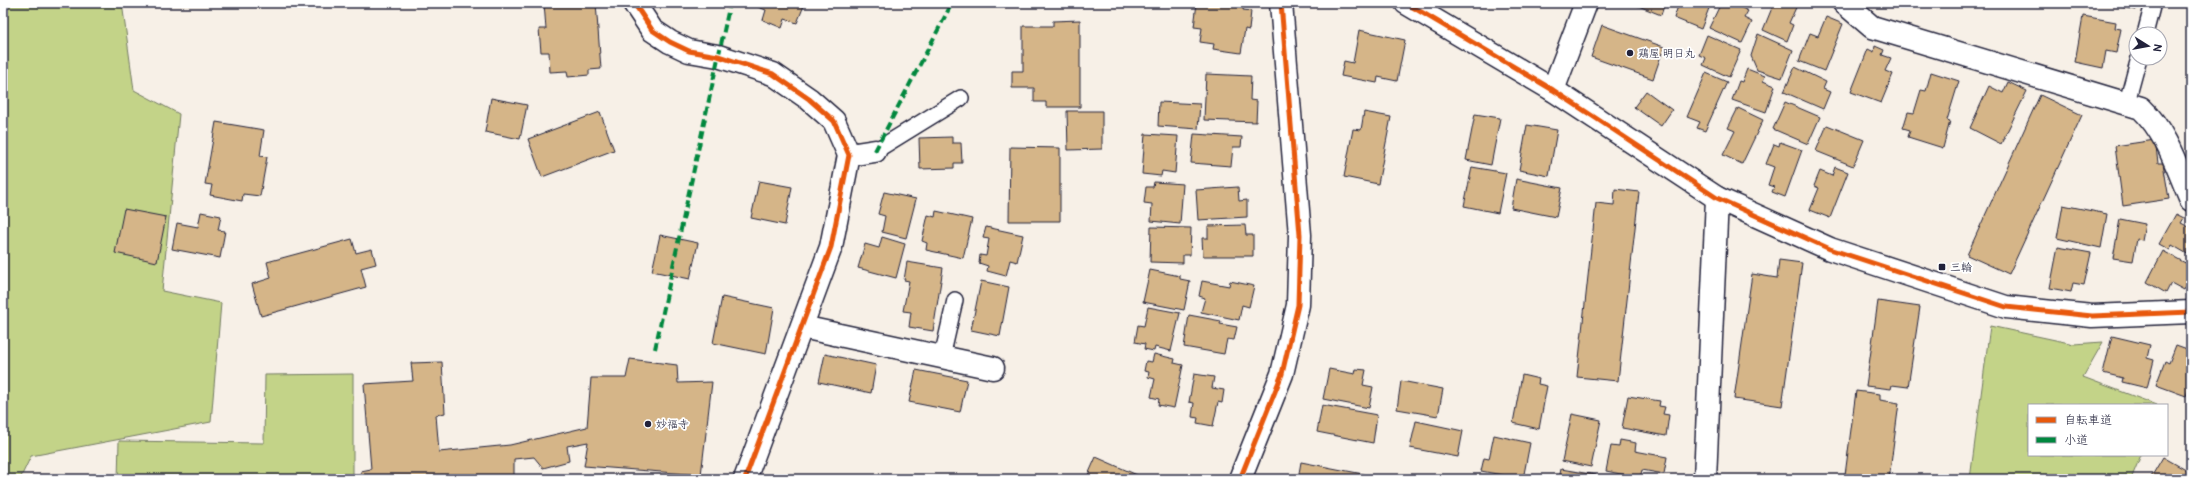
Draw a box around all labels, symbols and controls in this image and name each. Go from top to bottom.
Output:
north arrow [2128,26,2168,66]
text: N [2150,43,2164,53]
place label: 鶏屋 明日丸 [1638,47,1695,60]
marker: 鶏屋 明日丸 [1625,48,1635,58]
place label: 三輪 [1950,261,1972,274]
marker: 三輪 [1937,262,1947,272]
legend [2028,404,2168,456]
text: 自転車道 [2064,413,2112,428]
place label: 妙福寺 [656,418,689,431]
marker: 妙福寺 [643,419,653,429]
text: 小道 [2064,433,2088,448]

